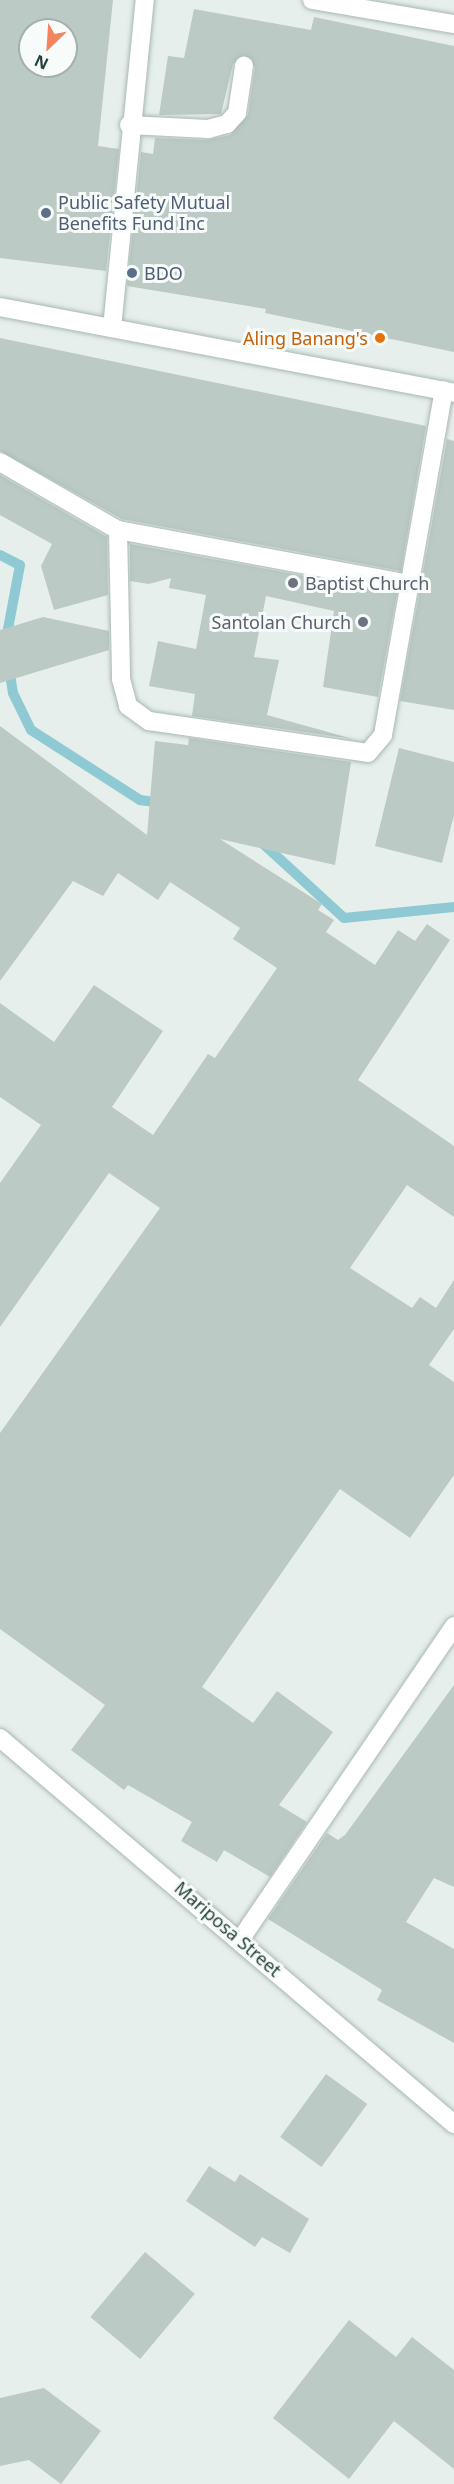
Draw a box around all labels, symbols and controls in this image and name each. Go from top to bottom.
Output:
north arrow [18,18,78,78]
text: N [31,50,52,75]
place label: Public Safety Mutual Benefits Fund Inc [58,192,230,234]
marker: Public Safety Mutual Benefits Fund Inc [39,206,53,220]
place label: BDO [144,262,183,284]
marker: BDO [125,266,139,280]
place label: Aling Banang's [243,327,368,349]
marker: Aling Banang's [373,331,387,345]
place label: Baptist Church [305,572,429,594]
marker: Baptist Church [286,576,300,590]
place label: Santolan Church [212,611,351,633]
marker: Santolan Church [356,615,370,629]
street label: Mariposa Street [170,1877,286,1981]

